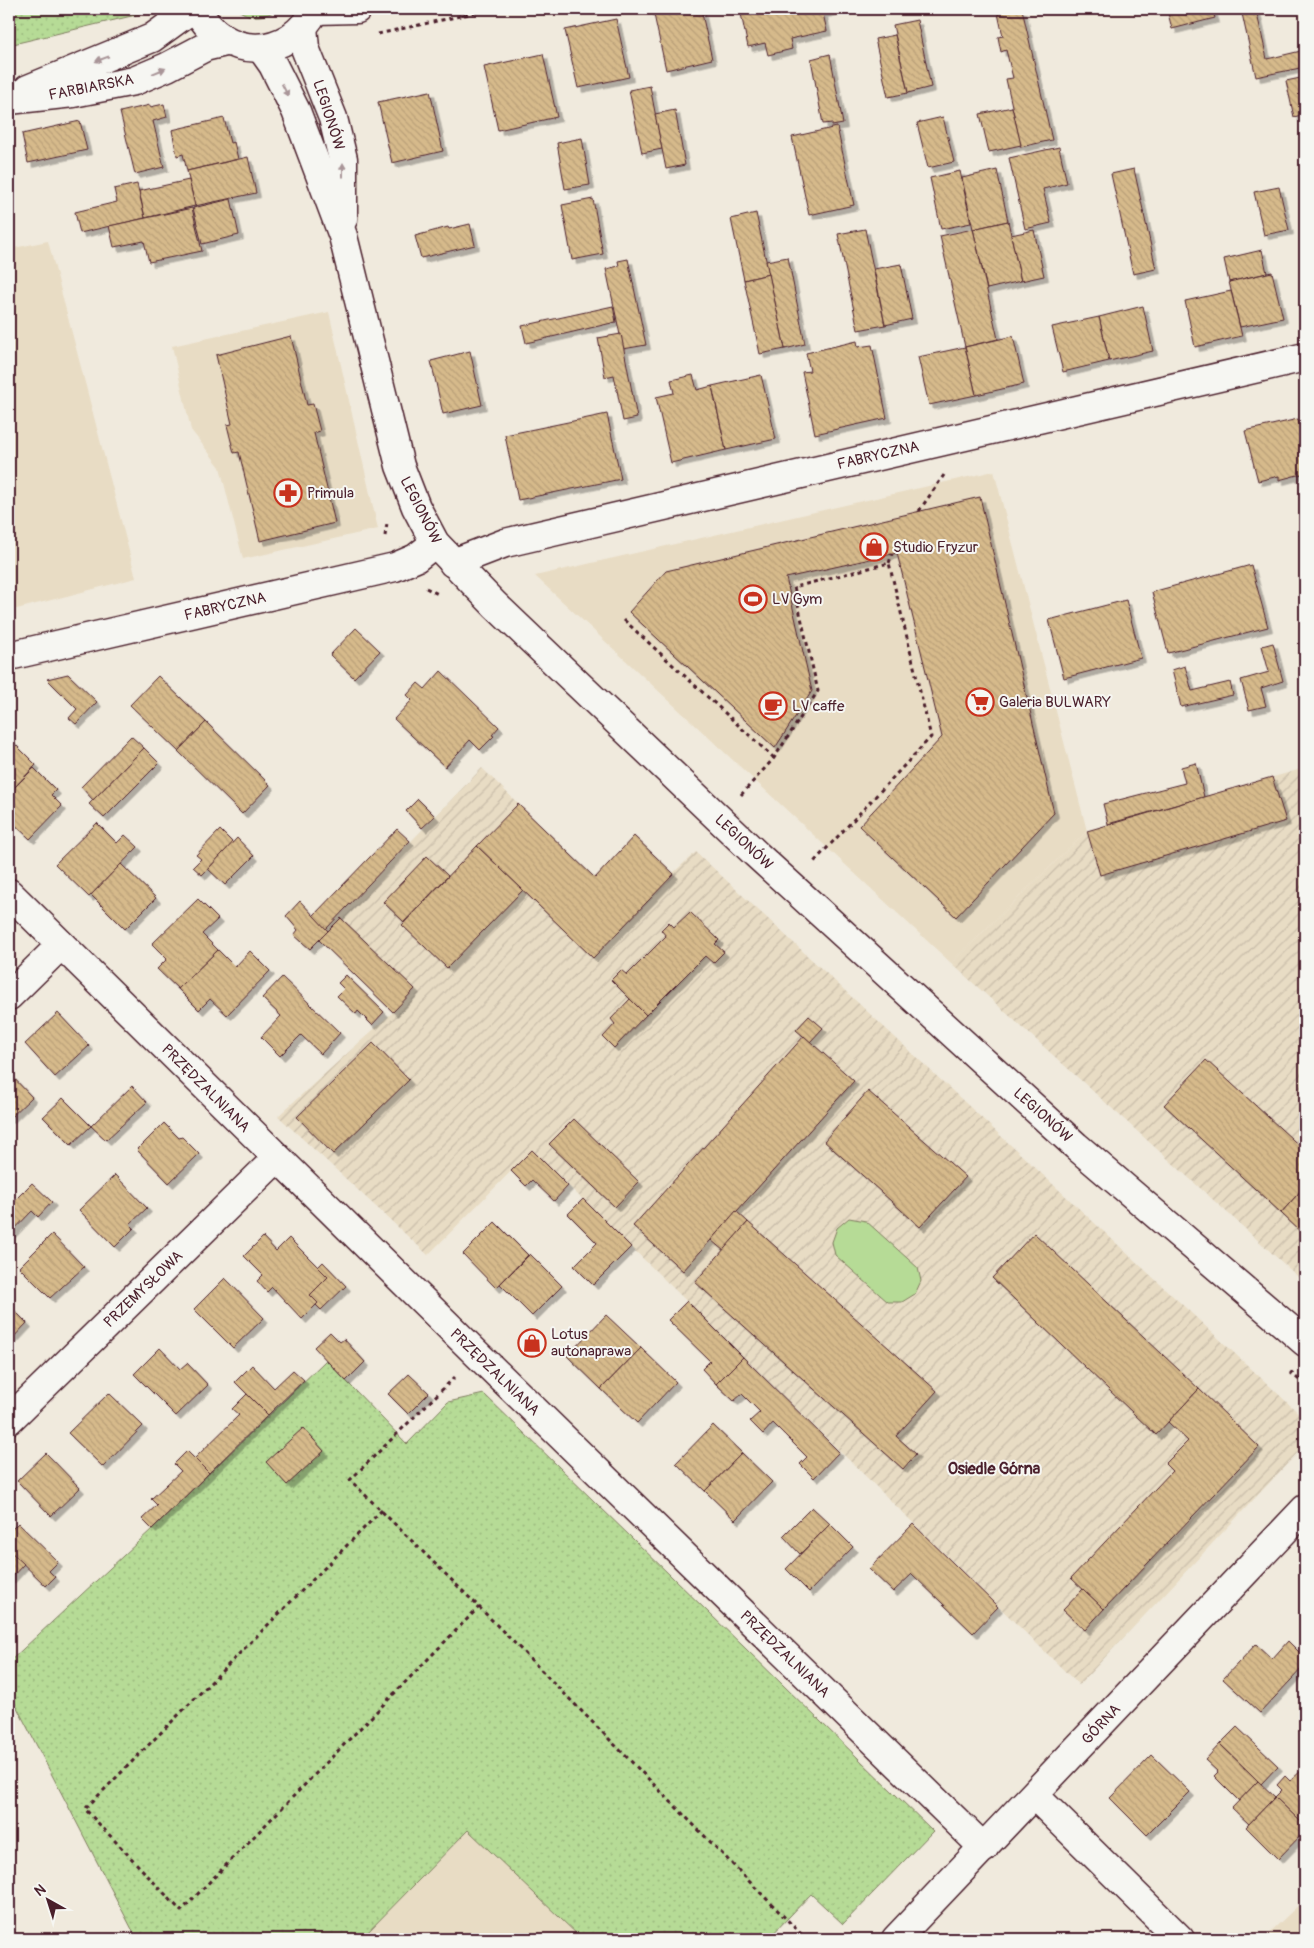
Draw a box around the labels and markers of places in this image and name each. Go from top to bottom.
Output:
pharmacy icon: Primula [273,478,303,508]
place label: Primula [307,484,354,503]
shop icon: Studio Fryzur [859,532,889,562]
place label: Studio Fryzur [893,538,979,557]
sports icon: LV Gym [738,584,768,614]
place label: LV Gym [772,590,822,609]
supermarket icon: Galeria BULWARY [965,687,995,717]
cafe icon: LV caffe [758,691,788,721]
place label: Galeria BULWARY [999,693,1111,712]
place label: LV caffe [792,697,845,716]
place label: Lotus autonaprawa [551,1325,631,1361]
shop icon: Lotus autonaprawa [517,1328,547,1358]

